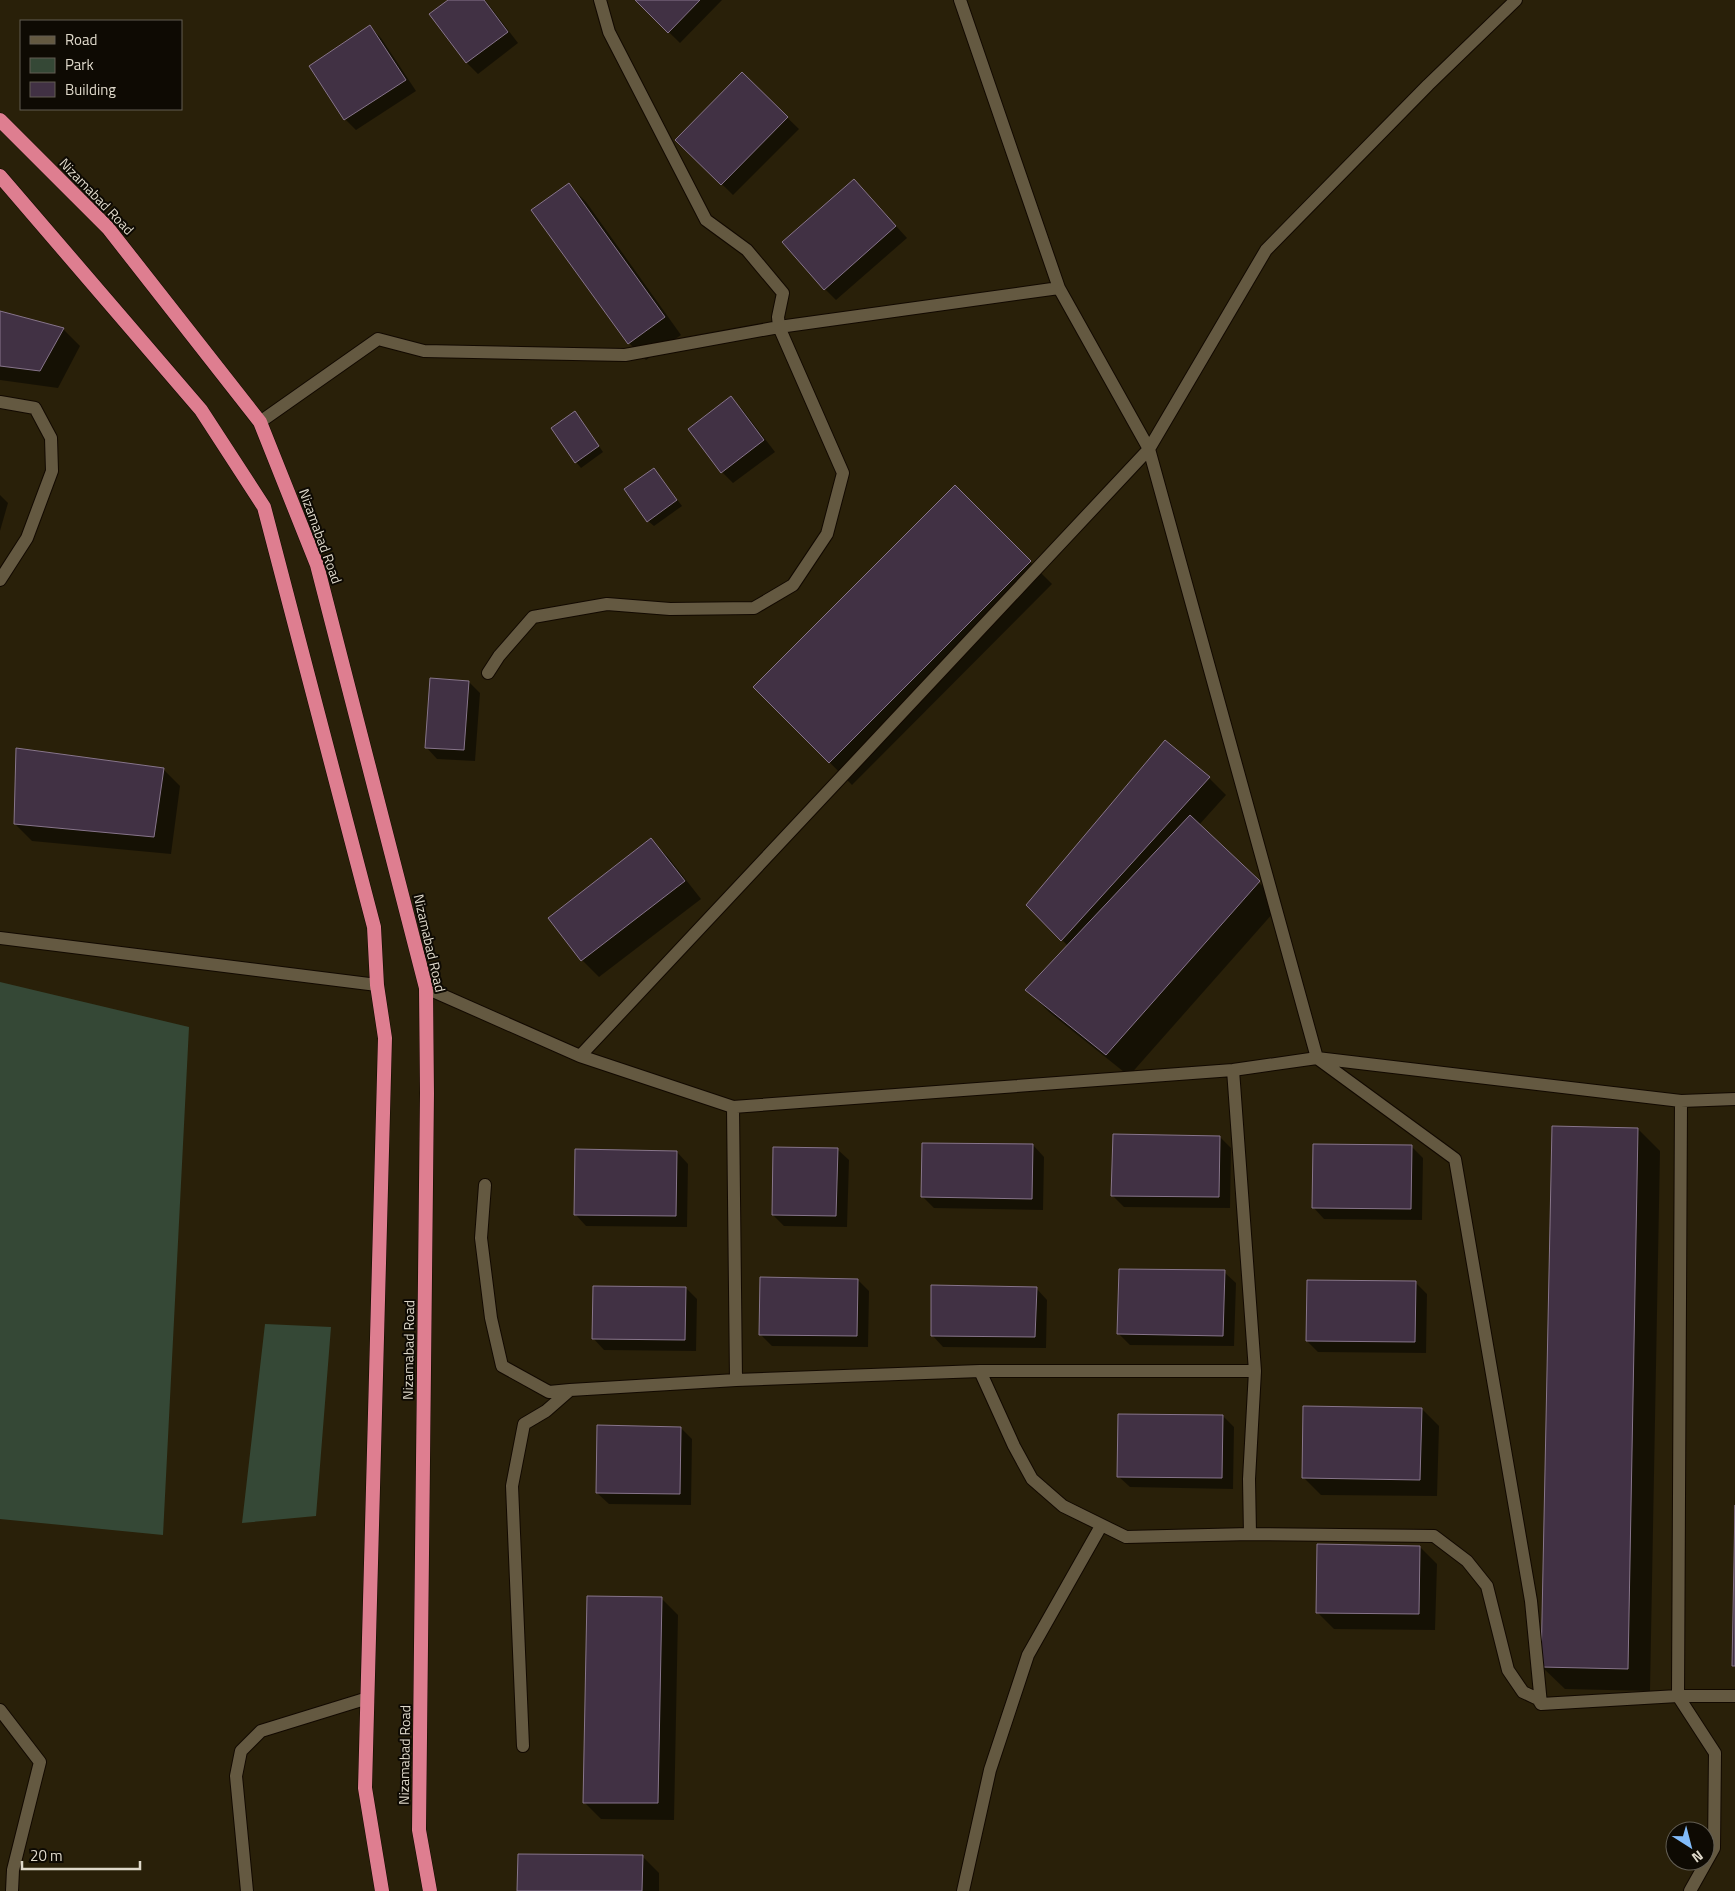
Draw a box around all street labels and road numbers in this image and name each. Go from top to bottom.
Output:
street label: Nizamabad Road [55,153,139,239]
street label: Nizamabad Road [294,486,348,586]
street label: Nizamabad Road [409,892,451,994]
street label: Nizamabad Road [397,1300,419,1400]
street label: Nizamabad Road [393,1705,415,1805]

